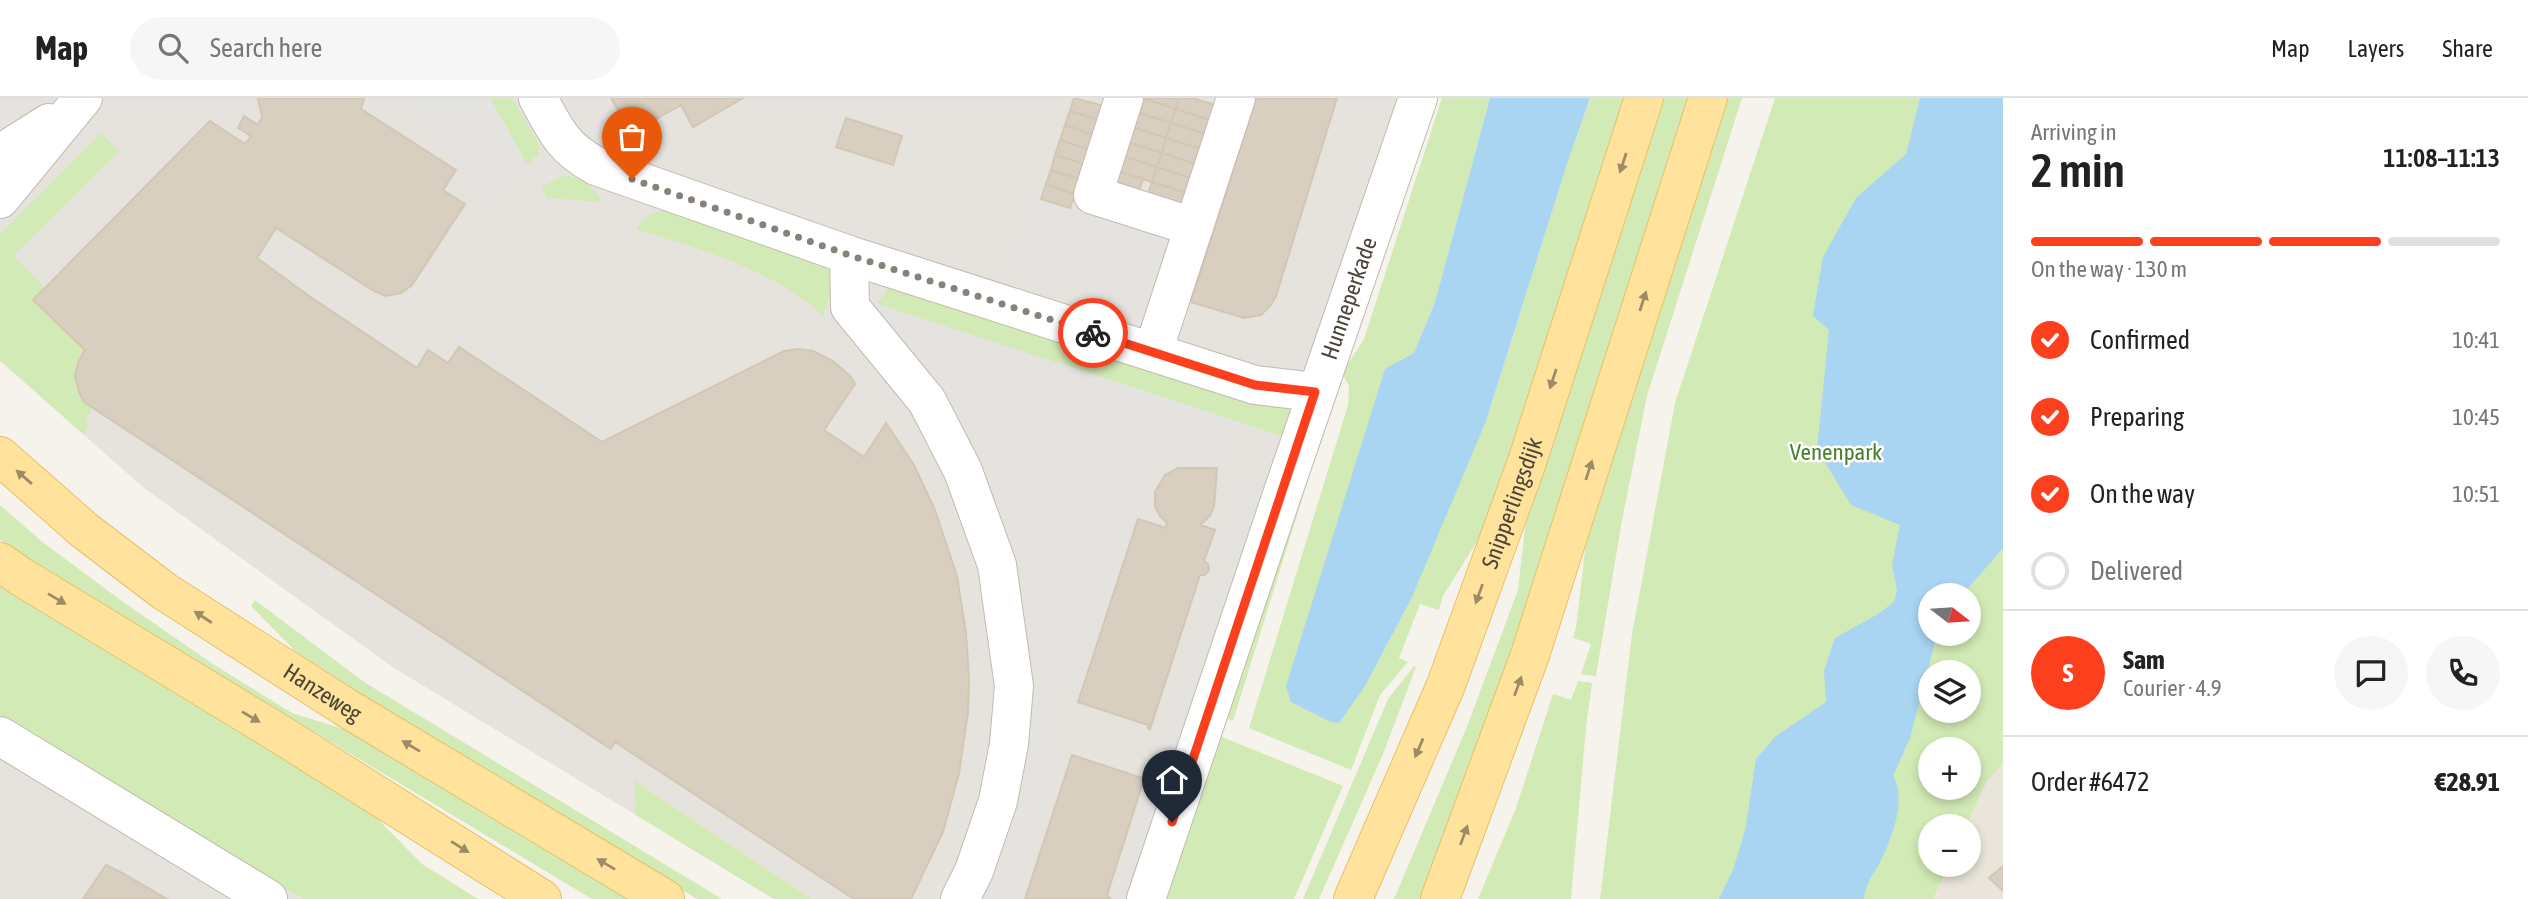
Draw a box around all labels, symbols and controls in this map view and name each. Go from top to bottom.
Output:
search box [130,17,620,80]
text: Map [35,29,88,67]
icon: search [154,29,192,67]
text: Search here [210,33,322,63]
text: Map [2271,35,2310,62]
text: Layers [2348,35,2404,62]
text: Share [2442,35,2493,62]
pin [602,107,662,179]
icon: bag [613,118,651,156]
text: Arriving in [2031,119,2117,145]
text: 11:08–11:13 [2383,143,2500,173]
text: 2 min [2031,144,2125,197]
one-way arrow [1617,153,1628,174]
street label: Hunneperkade [1316,234,1382,363]
text: On the way · 130 m [2031,256,2187,282]
one-way arrow [1638,291,1649,312]
courier [1058,298,1128,368]
icon: bike [1074,314,1112,352]
icon: check [2031,321,2069,359]
text: Confirmed [2090,325,2190,355]
text: 10:41 [2452,327,2500,353]
one-way arrow [1547,369,1558,390]
icon: check [2031,398,2069,436]
text: Preparing [2090,402,2184,432]
text: 10:45 [2452,404,2500,430]
street label: Snipperlingsdijk [1476,434,1547,572]
park label: Venenpark [1790,439,1882,465]
one-way arrow [1584,459,1595,480]
one-way arrow [15,470,32,485]
icon: check [2031,475,2069,513]
text: On the way [2090,479,2195,509]
text: 10:51 [2452,481,2500,507]
text: Delivered [2090,556,2183,586]
north arrow [1918,583,1981,646]
map controls [1918,583,1981,877]
one-way arrow [1473,584,1484,605]
one-way arrow [48,593,67,605]
one-way arrow [193,610,213,623]
button: chat [2334,636,2408,710]
button: phone [2426,636,2500,710]
text: Sam [2123,645,2165,675]
street label: Hanzeweg [279,658,366,727]
text: S [2063,658,2073,688]
button: layers [1918,660,1981,723]
text: Courier · 4.9 [2123,675,2222,701]
one-way arrow [1513,676,1524,697]
one-way arrow [242,711,261,723]
button: + [1918,737,1981,800]
one-way arrow [1413,738,1424,759]
one-way arrow [402,740,421,753]
pin [1142,750,1202,822]
icon: home [1153,761,1191,799]
text: Order #6472 [2031,767,2150,797]
text: €28.91 [2435,767,2500,797]
button: − [1918,814,1981,877]
one-way arrow [1458,824,1469,845]
one-way arrow [451,840,470,853]
one-way arrow [597,857,616,870]

